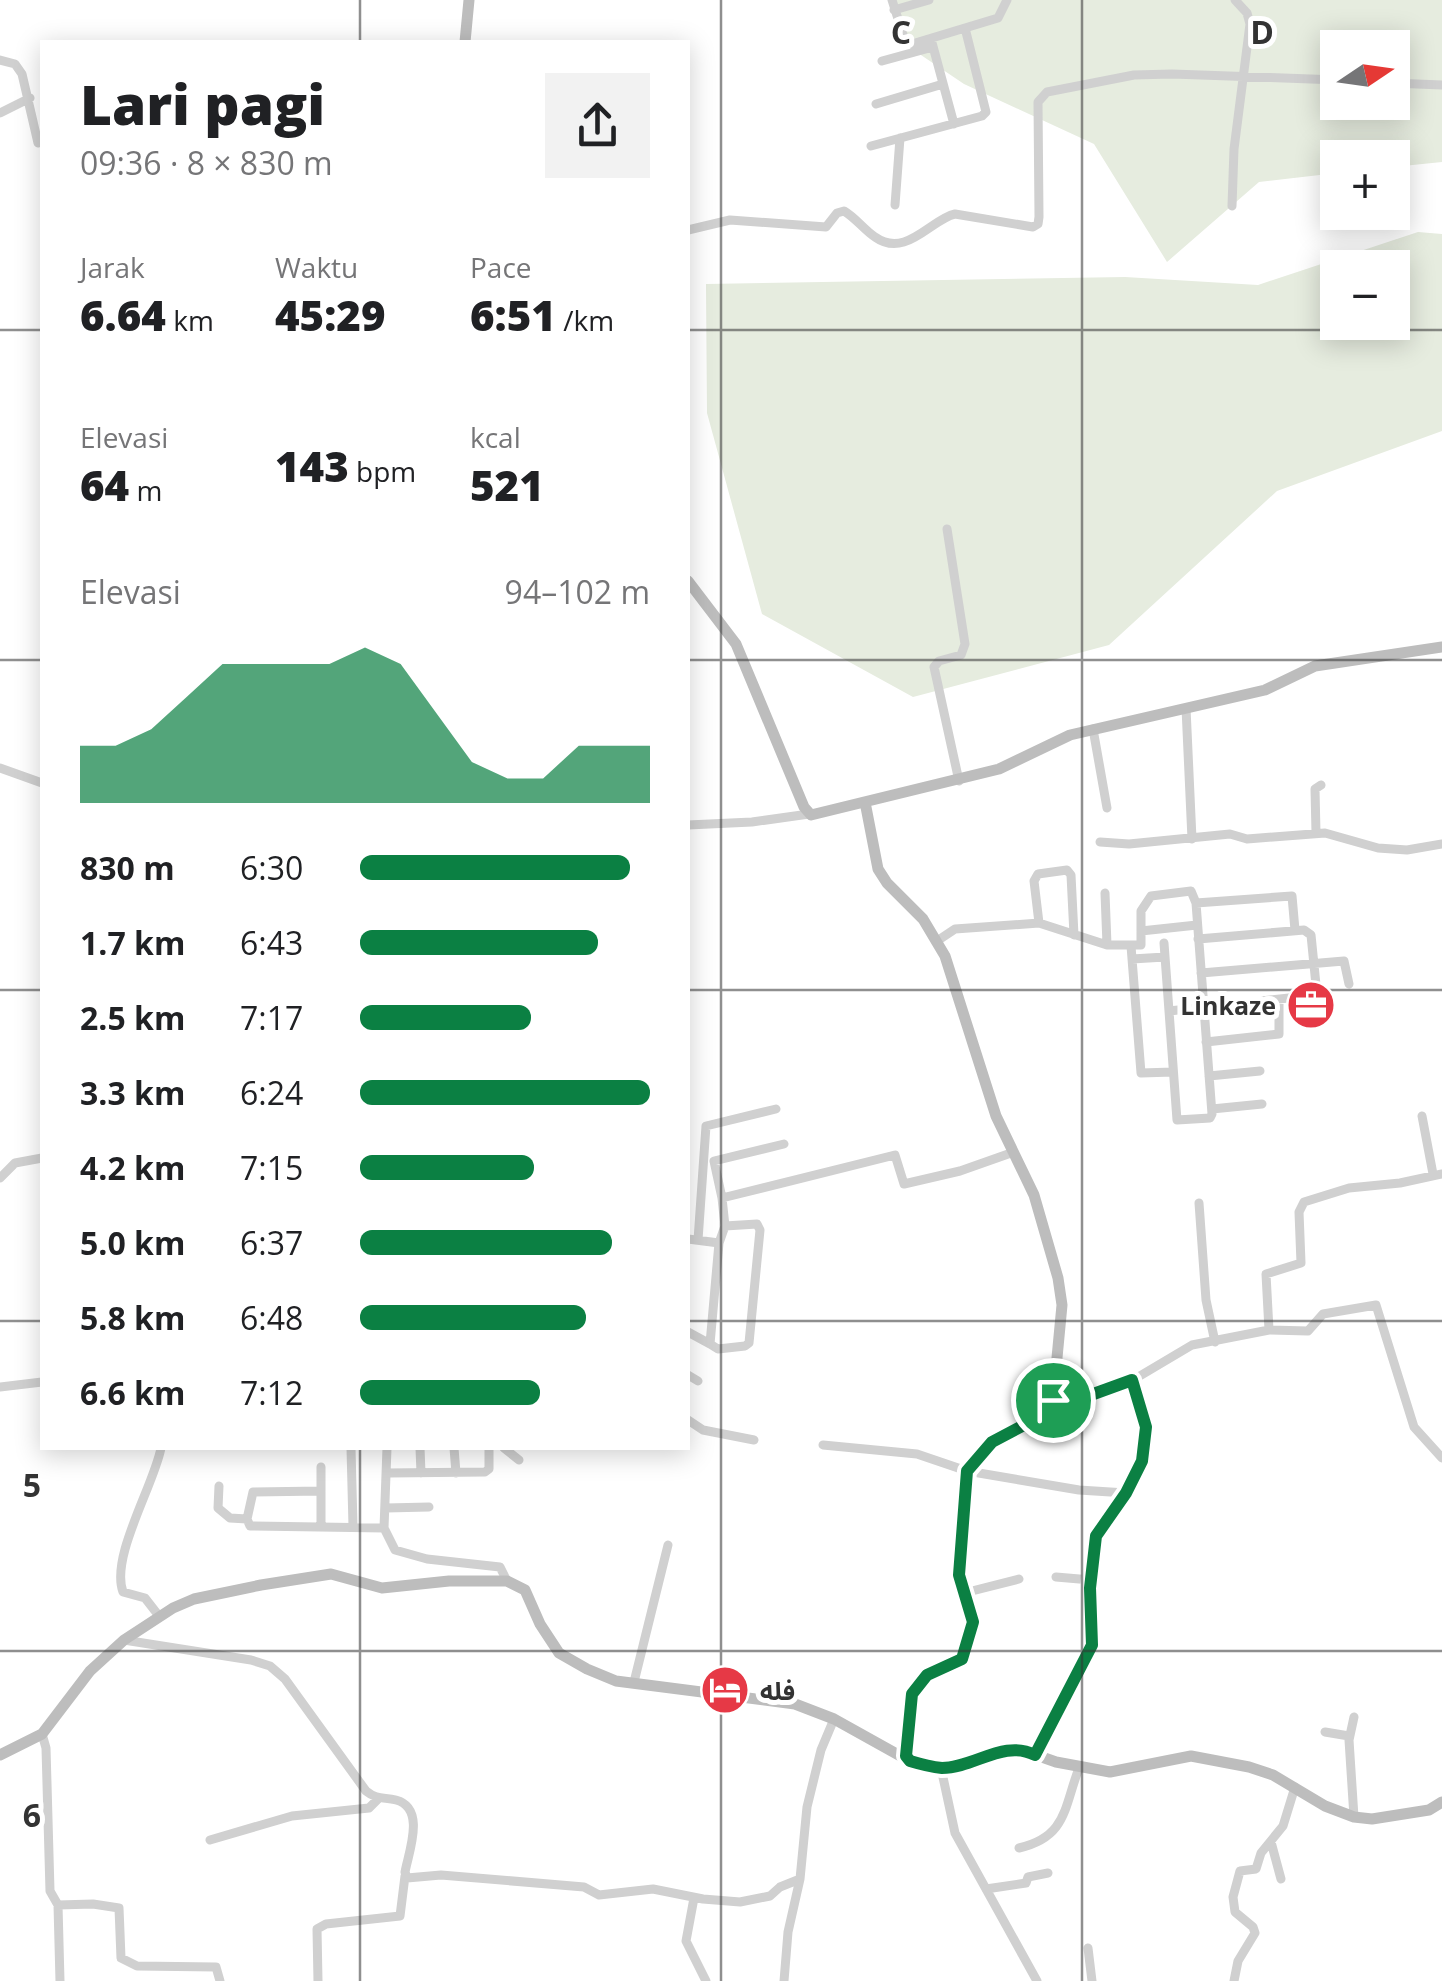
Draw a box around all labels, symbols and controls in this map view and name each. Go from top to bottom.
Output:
text: C [891,10,911,53]
text: D [1250,10,1274,53]
north arrow [1320,30,1410,120]
map controls [1320,30,1410,340]
text: Lari pagi [80,66,325,141]
button: share [545,73,650,178]
button: + [1320,140,1410,230]
text: 09:36 · 8 × 830 m [80,141,333,184]
text: Jarak [80,248,145,286]
text: Waktu [275,248,358,286]
text: Pace [470,248,532,286]
button: − [1320,250,1410,340]
text: 6.64 [80,286,166,343]
text: 45:29 [275,286,386,343]
text: 6:51 [470,286,556,343]
text: km [166,301,214,339]
text: /km [556,301,614,339]
text: Elevasi [80,418,168,456]
text: kcal [470,418,521,456]
text: 143 [275,437,349,494]
text: bpm [349,452,416,490]
text: 64 [80,456,129,513]
text: 521 [470,456,544,513]
text: m [129,471,162,509]
text: Elevasi [80,570,181,613]
text: 94–102 m [505,570,650,613]
text: 830 m [80,846,175,889]
text: 6:30 [240,846,303,889]
text: 1.7 km [80,921,185,964]
text: 6:43 [240,921,303,964]
office icon: Linkaze [1285,979,1337,1031]
place label: Linkaze [1180,988,1276,1022]
text: 2.5 km [80,996,185,1039]
text: 7:17 [240,996,303,1039]
text: 3.3 km [80,1071,185,1114]
text: 6:24 [240,1071,303,1114]
text: 4.2 km [80,1146,185,1189]
text: 7:15 [240,1146,303,1189]
text: 5.0 km [80,1221,185,1264]
text: 6:37 [240,1221,303,1264]
text: 5.8 km [80,1296,185,1339]
text: 6:48 [240,1296,303,1339]
pin [1011,1358,1096,1443]
text: 6.6 km [80,1371,185,1414]
text: 7:12 [240,1371,303,1414]
icon: arrive [1026,1373,1081,1428]
text: 5 [23,1463,41,1506]
hotel icon: فله [699,1664,751,1716]
place label: فله [760,1673,795,1707]
text: 6 [23,1793,41,1836]

